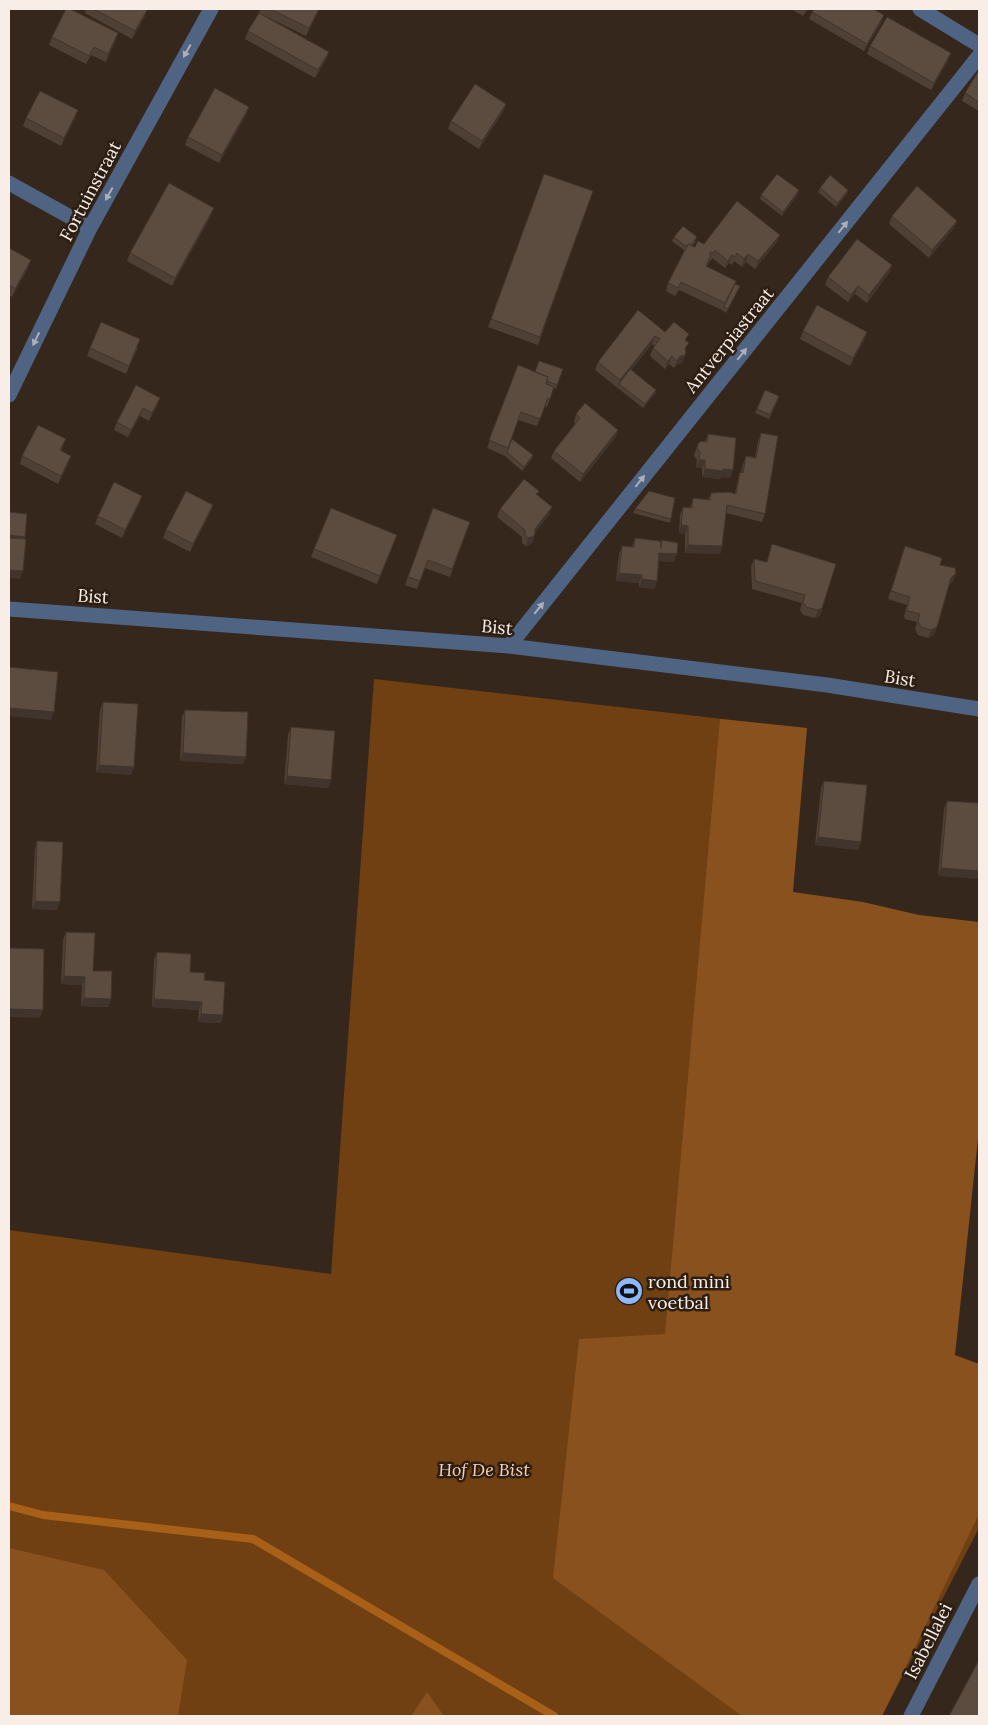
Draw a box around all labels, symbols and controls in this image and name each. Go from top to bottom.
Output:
one-way arrow [183,44,191,59]
street label: Fortuinstraat [54,137,126,245]
one-way arrow [104,187,113,200]
one-way arrow [837,221,848,234]
street label: Antverpiastraat [679,282,779,398]
one-way arrow [32,332,40,346]
one-way arrow [736,348,747,361]
one-way arrow [635,475,646,488]
street label: Bist [77,583,109,609]
one-way arrow [533,602,544,615]
street label: Bist [480,614,514,640]
street label: Bist [883,664,917,692]
place label: rond mini voetbal [648,1270,730,1314]
sports icon: rond mini voetbal [614,1276,644,1306]
park label: Hof De Bist [438,1458,530,1481]
street label: Isabellalei [899,1599,957,1683]

